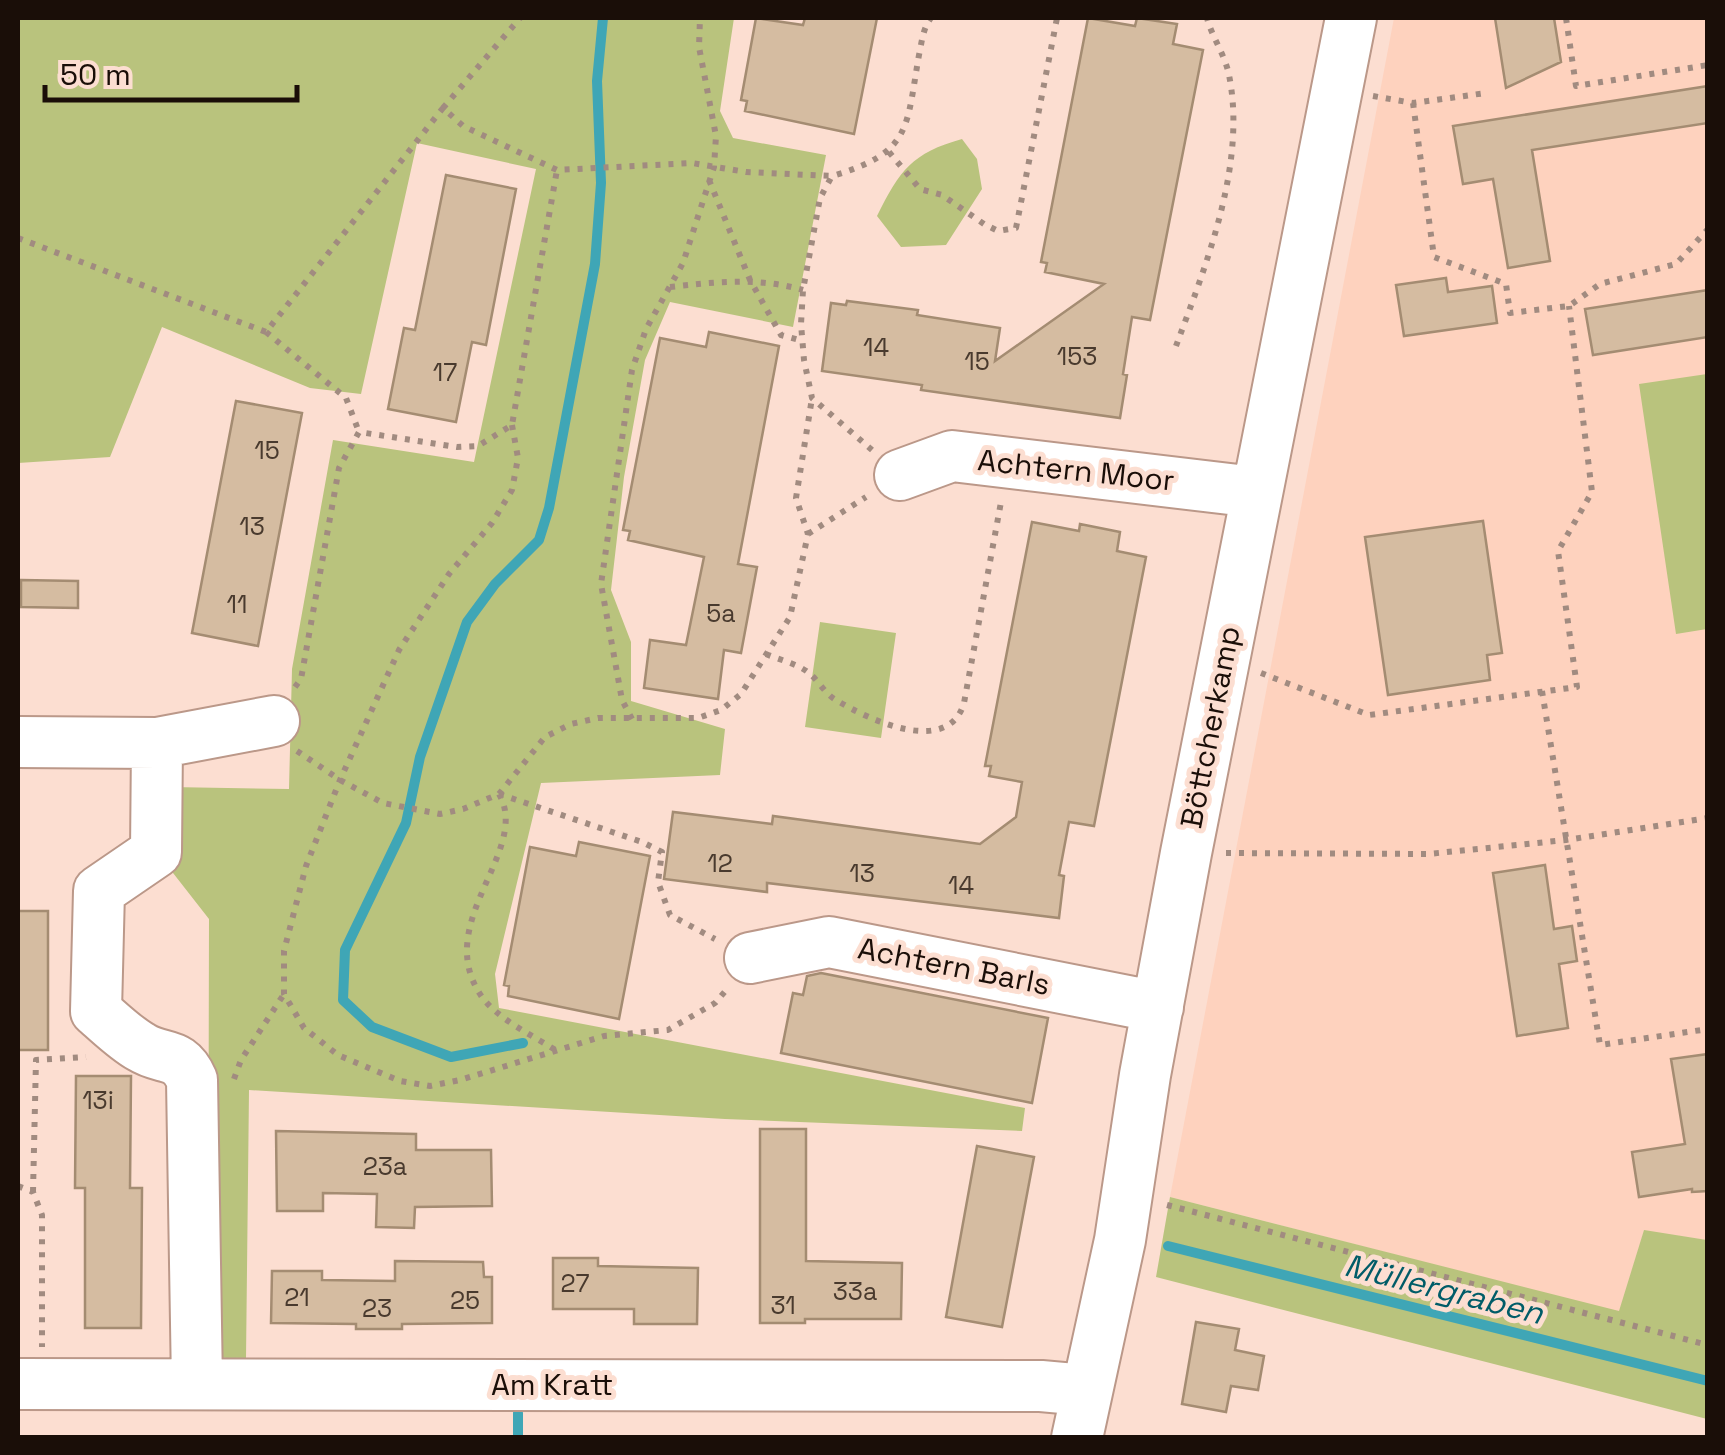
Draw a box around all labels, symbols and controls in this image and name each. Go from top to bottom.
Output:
scale bar [45,40,298,102]
text: 50 m [60,55,131,94]
house number: 14 [863,331,889,363]
house number: 153 [1057,340,1097,372]
house number: 15 [964,345,990,377]
house number: 17 [433,356,457,388]
house number: 15 [254,434,280,466]
street label: Achtern Moor [976,440,1176,500]
house number: 13 [239,510,265,542]
house number: 11 [227,588,247,620]
house number: 5a [706,597,736,629]
street label: Böttcherkamp [1171,622,1249,832]
house number: 12 [707,847,733,879]
house number: 13 [849,857,875,889]
house number: 14 [948,869,974,901]
street label: Achtern Barls [855,928,1053,1004]
house number: 13i [82,1084,114,1116]
house number: 23a [363,1150,407,1182]
water label: Müllergraben [1341,1245,1549,1333]
house number: 27 [561,1267,589,1299]
house number: 33a [833,1275,877,1307]
house number: 21 [284,1281,310,1313]
house number: 25 [450,1284,480,1316]
house number: 31 [770,1289,796,1321]
house number: 23 [362,1292,392,1324]
street label: Am Kratt [491,1365,613,1404]

